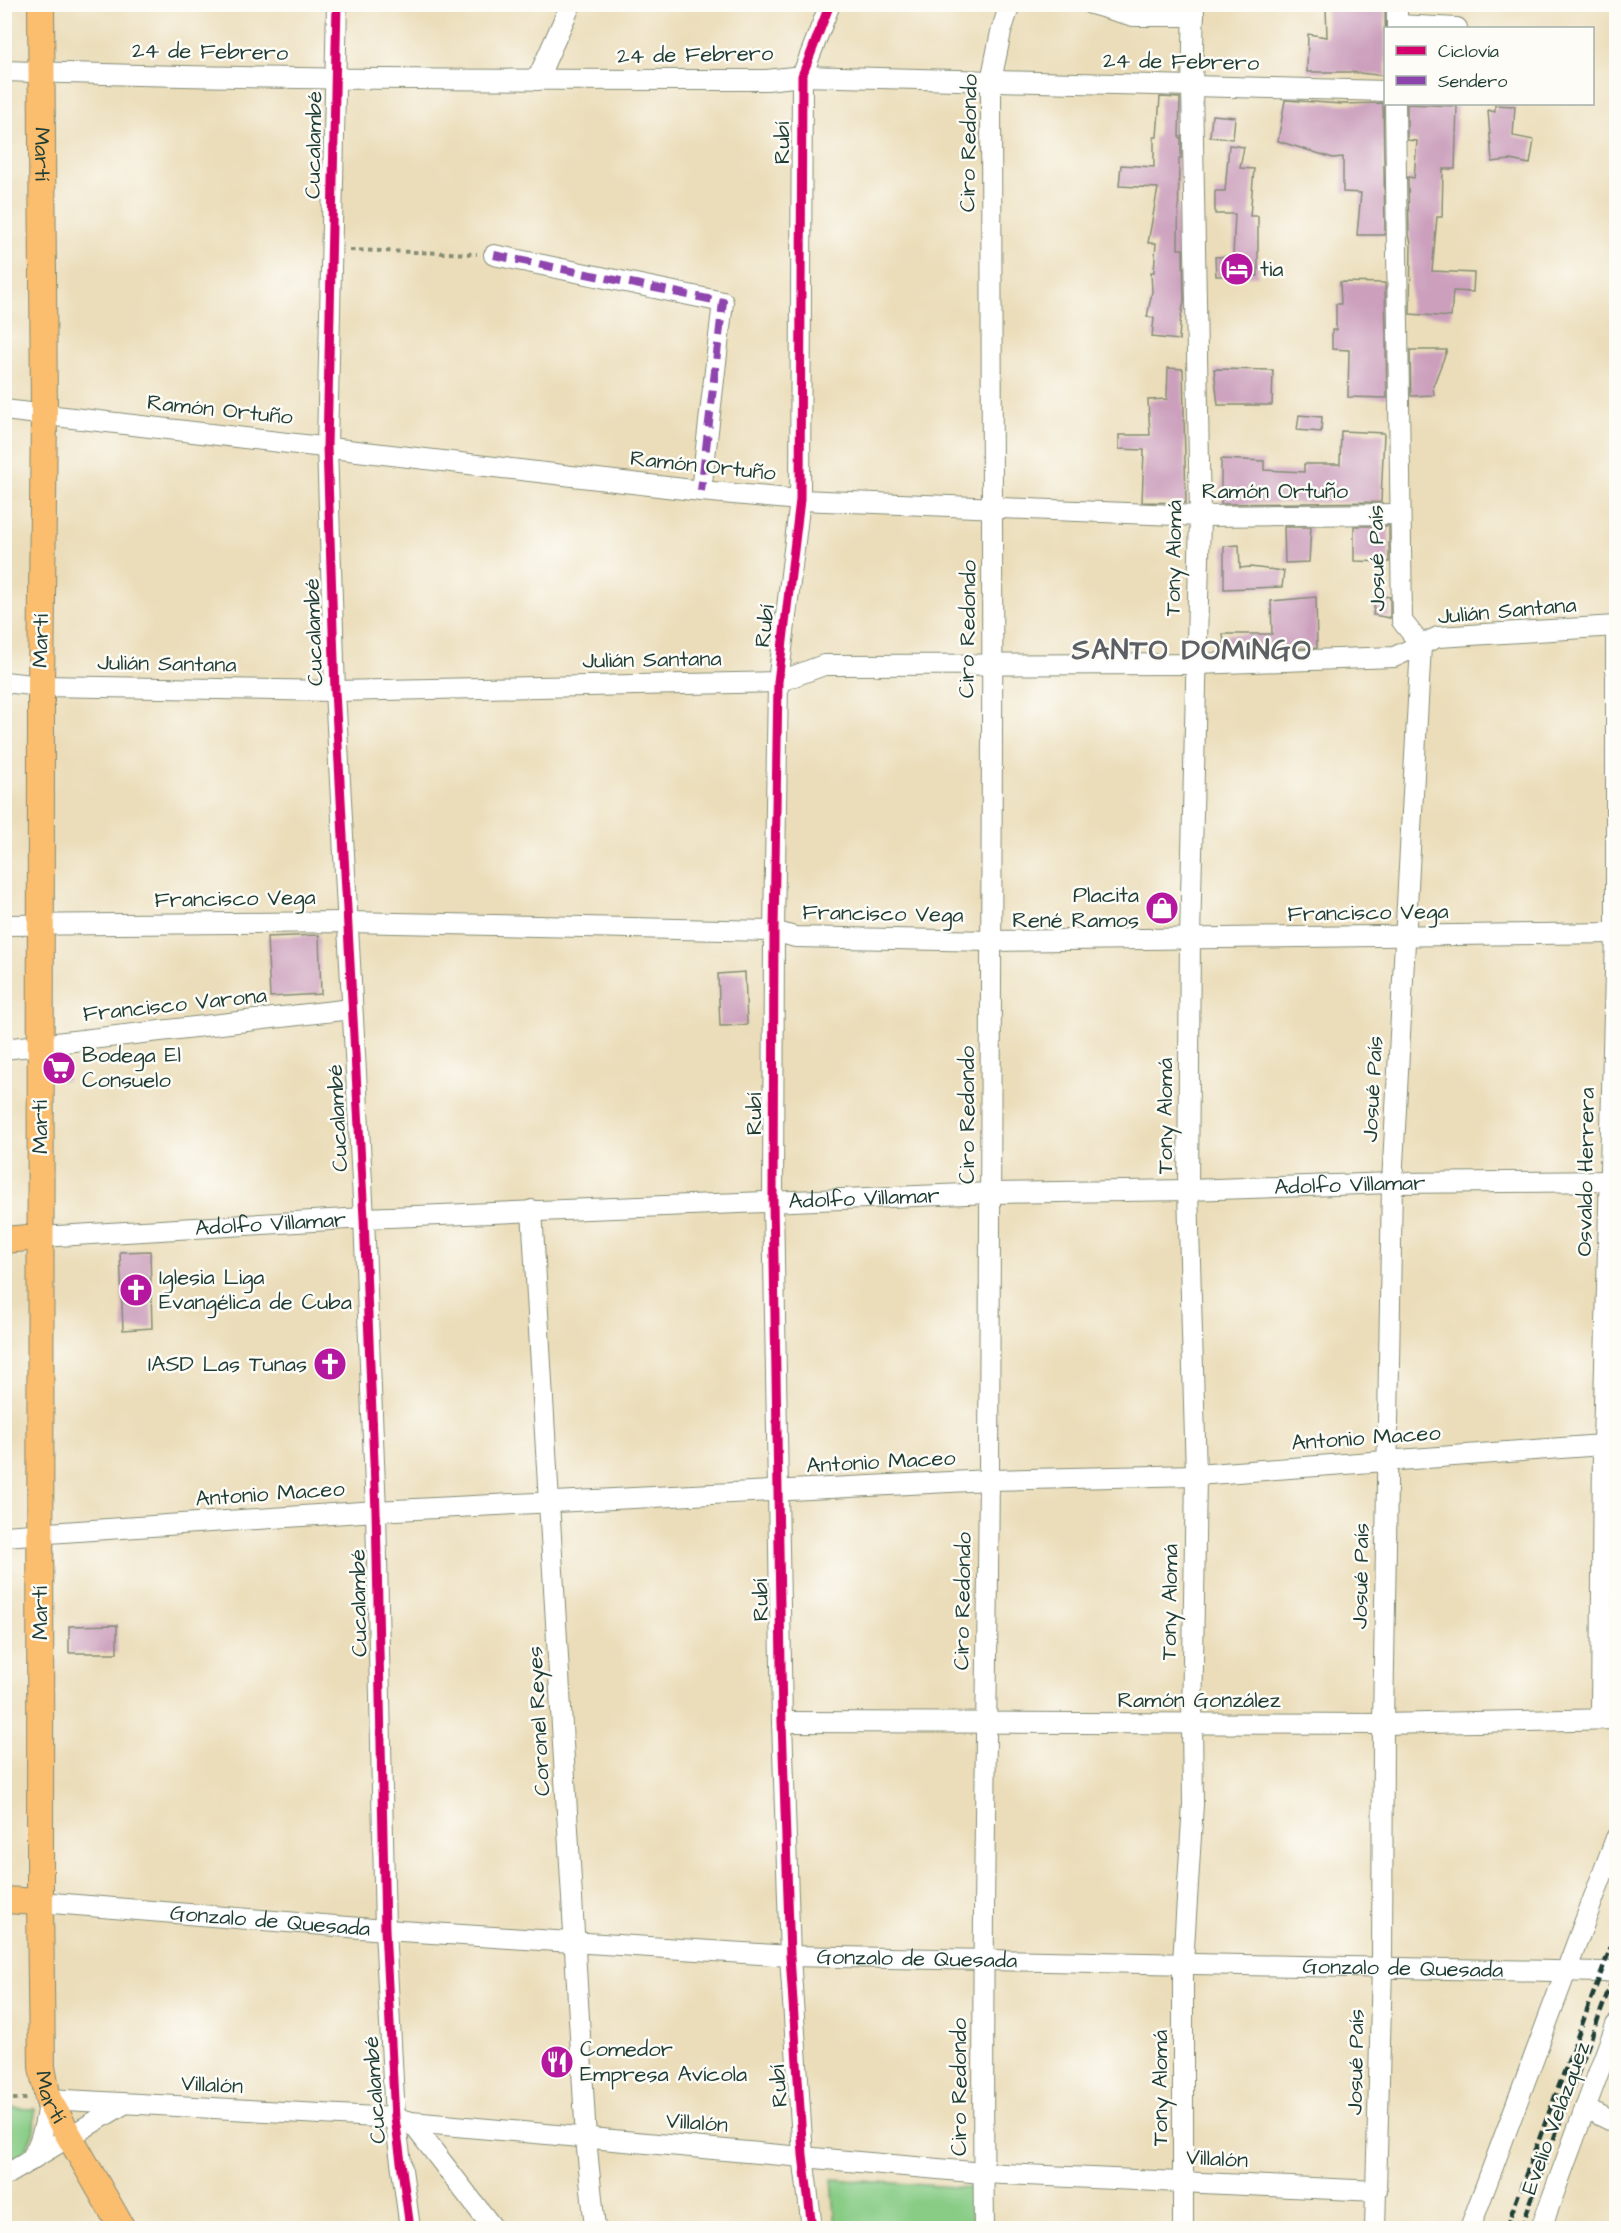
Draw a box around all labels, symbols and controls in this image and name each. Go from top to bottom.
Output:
legend [1384,27,1594,105]
street label: 24 de Febrero [132,35,289,69]
street label: 24 de Febrero [617,38,774,72]
text: Ciclovía [1438,39,1499,64]
street label: 24 de Febrero [1103,45,1260,79]
text: Sendero [1438,69,1507,94]
street label: Ciro Redondo [952,73,986,212]
street label: Cucalambé [298,91,330,199]
street label: Rubí [767,121,798,164]
street label: Martí [26,127,58,182]
hotel icon: tia [1219,251,1255,287]
place label: tia [1260,254,1283,285]
street label: Ramón Ortuño [146,387,295,433]
street label: Ramón Ortuño [629,443,778,489]
street label: Ramón Ortuño [1202,476,1349,507]
street label: Tony Alomá [1157,500,1192,616]
street label: Josué País [1361,504,1393,612]
street label: Ciro Redondo [951,559,985,698]
street label: Cucalambé [297,577,331,686]
street label: Julián Santana [1436,589,1578,633]
street label: Rubí [747,602,783,649]
street label: Martí [25,613,57,668]
district label: SANTO DOMINGO [1071,631,1312,670]
street label: Julián Santana [582,643,722,677]
street label: Julián Santana [97,647,237,681]
place label: Placita René Ramos [1012,880,1139,936]
street label: Francisco Vega [154,882,316,917]
shop icon: Placita René Ramos [1144,890,1180,926]
street label: Francisco Vega [1287,896,1449,931]
street label: Francisco Vega [802,897,964,932]
street label: Francisco Varona [82,980,268,1030]
street label: Josué País [1355,1035,1391,1143]
place label: Bodega El Consuelo [82,1040,181,1096]
street label: Ciro Redondo [952,1045,983,1184]
supermarket icon: Bodega El Consuelo [41,1050,77,1086]
street label: Tony Alomá [1150,1058,1182,1174]
street label: Cucalambé [320,1063,356,1173]
street label: Osvaldo Herrera [1569,1087,1603,1257]
street label: Rubí [739,1092,770,1135]
street label: Martí [25,1099,56,1154]
street label: Adolfo Villamar [1274,1167,1426,1203]
street label: Adolfo Villamar [788,1180,940,1217]
street label: Adolfo Villamar [194,1204,347,1243]
place label: Iglesia Liga Evangélica de Cuba [159,1262,352,1319]
church icon: Iglesia Liga Evangélica de Cuba [118,1272,154,1308]
church icon: IASD Las Tunas [312,1346,348,1382]
place label: IASD Las Tunas [148,1349,307,1380]
street label: Antonio Maceo [1290,1417,1442,1459]
street label: Antonio Maceo [806,1443,957,1481]
street label: Antonio Maceo [194,1473,346,1515]
street label: Josué País [1345,1522,1377,1630]
street label: Ciro Redondo [946,1531,980,1670]
street label: Tony Alomá [1153,1544,1188,1660]
street label: Cucalambé [343,1549,375,1657]
street label: Rubí [745,1578,777,1622]
street label: Martí [25,1585,56,1640]
street label: Coronel Reyes [520,1645,559,1797]
street label: Ramón González [1117,1685,1281,1716]
street label: Gonzalo de Quesada [169,1897,372,1944]
street label: Gonzalo de Quesada [816,1941,1018,1976]
street label: Gonzalo de Quesada [1302,1951,1504,1986]
street label: Josué País [1340,2008,1372,2116]
street label: Ciro Redondo [944,2017,975,2156]
street label: Tony Alomá [1145,2030,1177,2146]
place label: Comedor Empresa Avícola [580,2034,747,2090]
street label: Cucalambé [356,2035,394,2145]
street label: Evelio Velázquez [1514,2037,1598,2199]
restaurant icon: Comedor Empresa Avícola [539,2044,575,2080]
street label: Rubí [762,2063,796,2108]
street label: Martí [28,2068,74,2129]
street label: Villalón [180,2068,244,2102]
street label: Villalón [665,2105,729,2141]
street label: Villalón [1185,2142,1249,2176]

